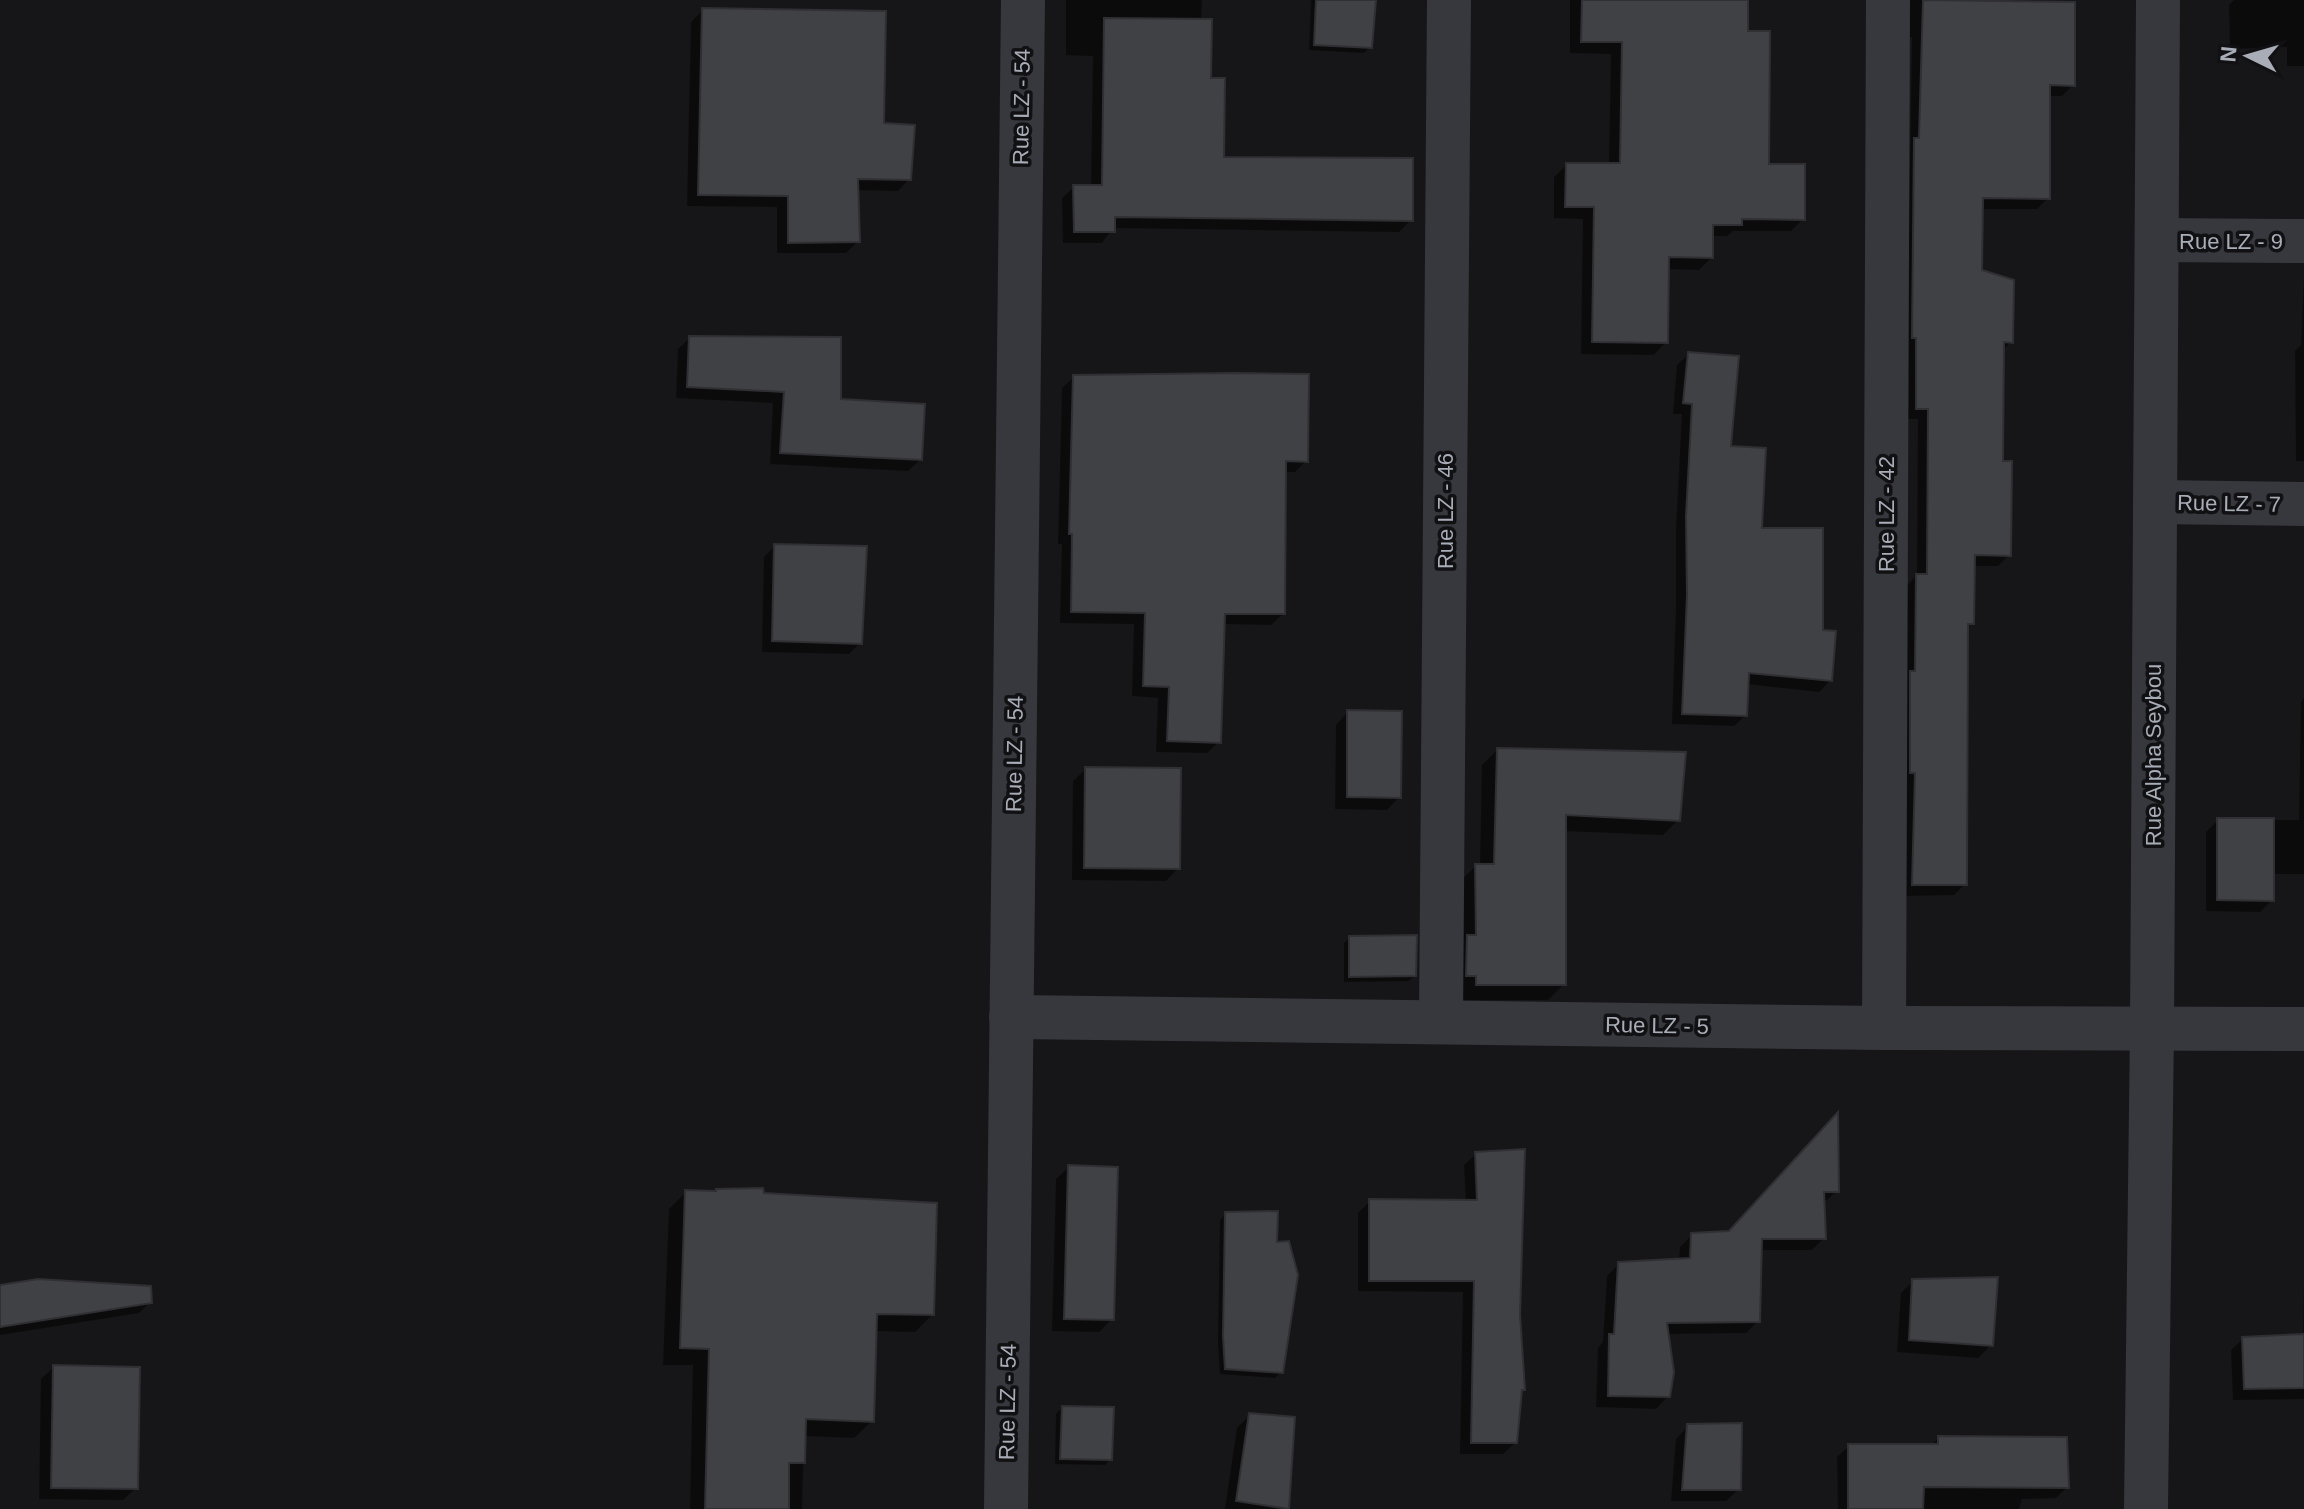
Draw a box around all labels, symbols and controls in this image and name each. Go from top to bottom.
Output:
north arrow [2208,16,2288,96]
text: N [2215,45,2242,63]
street label: Rue LZ - 54 [1008,49,1035,165]
street label: Rue LZ - 9 [2179,229,2283,254]
street label: Rue LZ - 46 [1433,453,1458,569]
street label: Rue LZ - 42 [1874,456,1899,572]
street label: Rue LZ - 7 [2177,490,2281,517]
street label: Rue Alpha Seybou [2141,664,2166,846]
street label: Rue LZ - 54 [1001,696,1028,812]
street label: Rue LZ - 5 [1605,1012,1709,1039]
street label: Rue LZ - 54 [994,1344,1021,1460]

